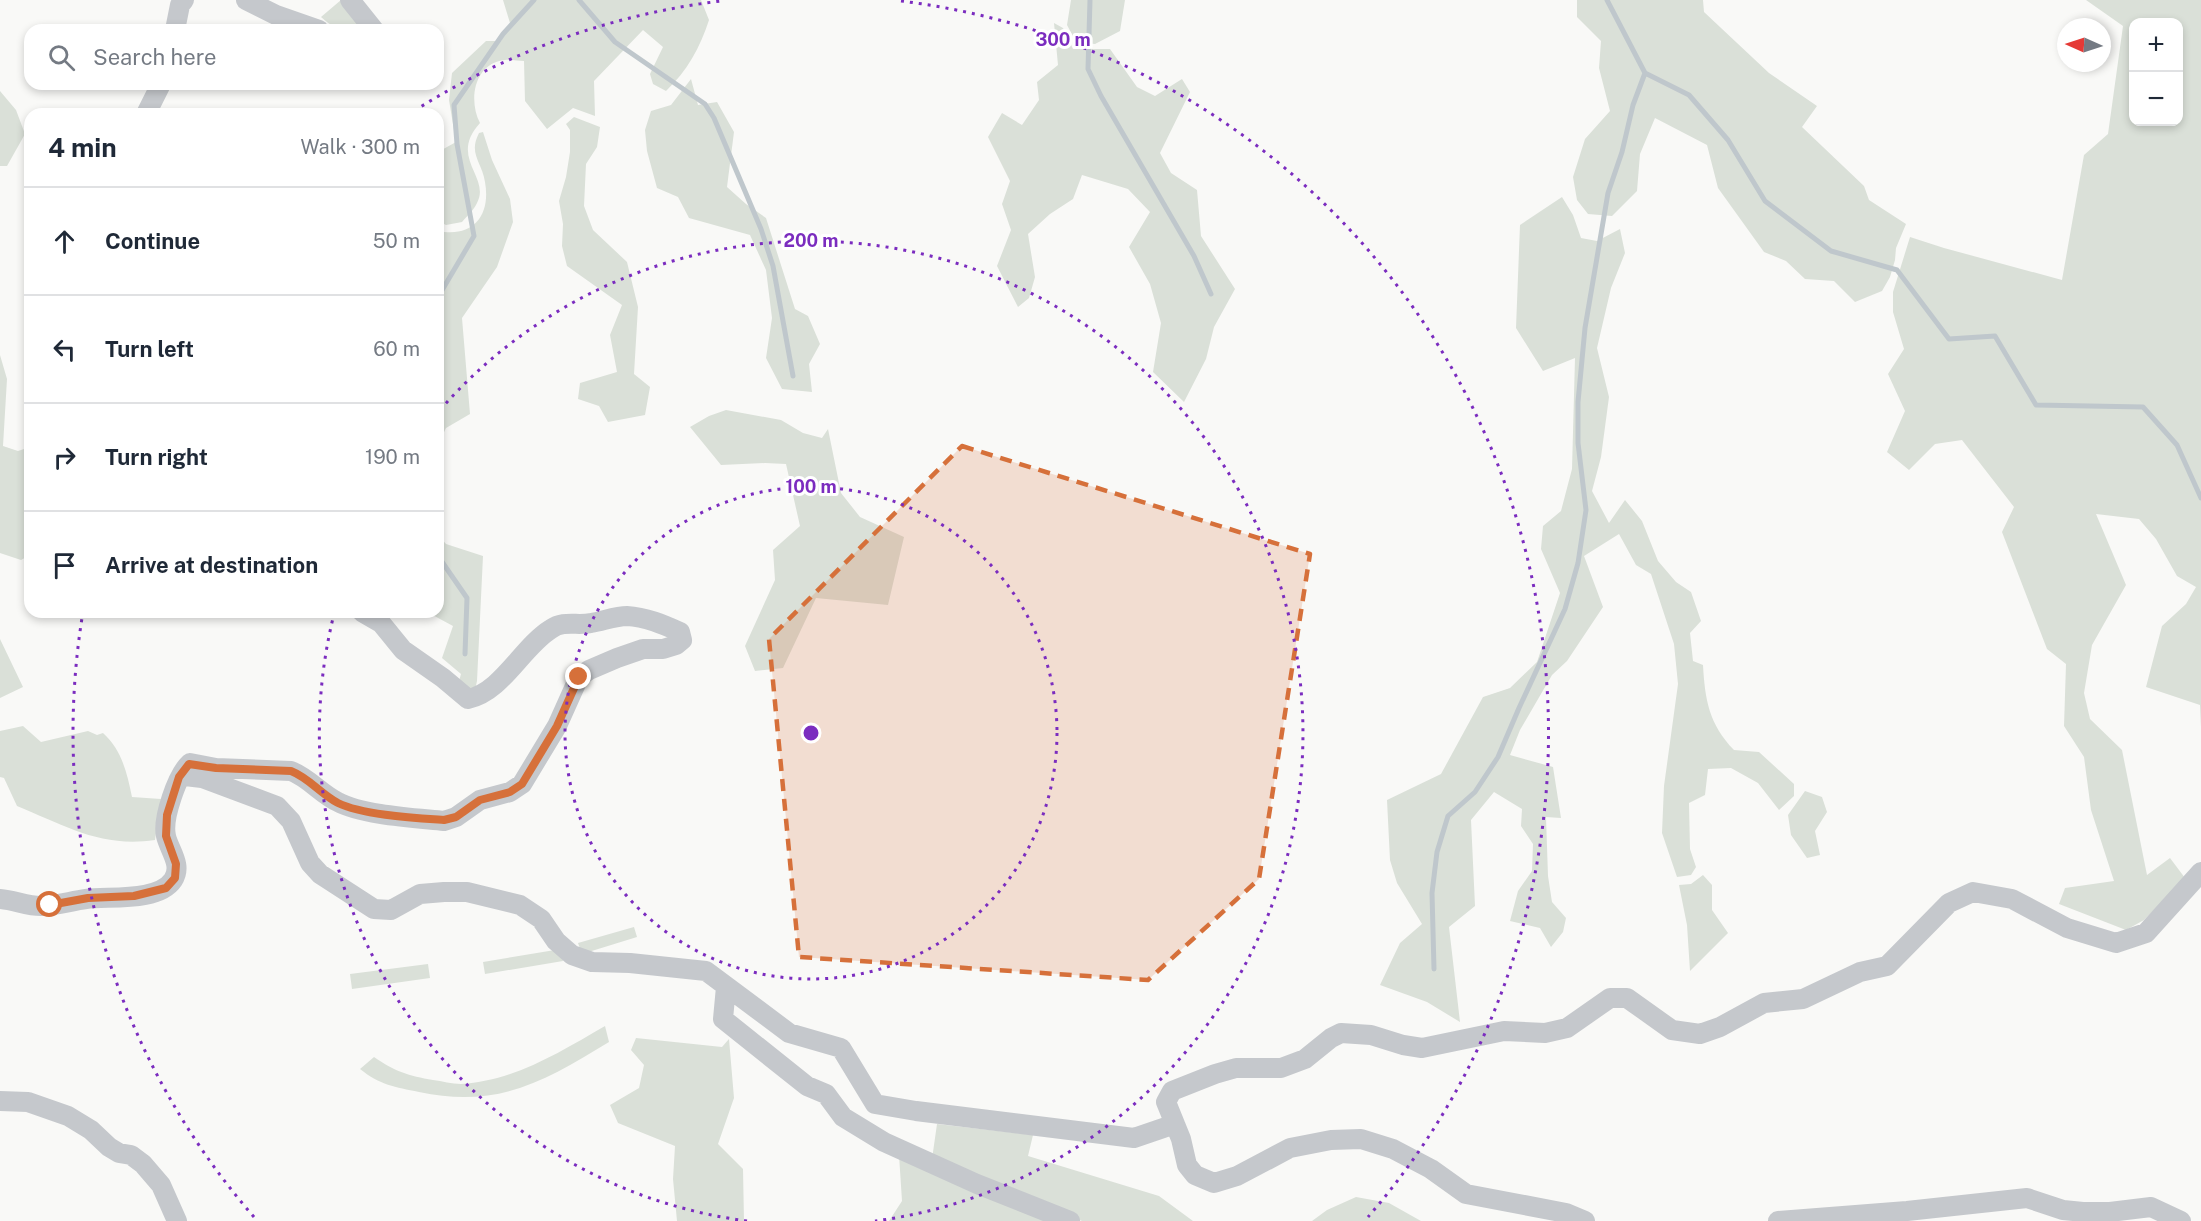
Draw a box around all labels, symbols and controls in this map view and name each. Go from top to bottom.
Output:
north arrow [2057,18,2111,72]
map controls [2129,18,2183,126]
button: + [2129,18,2183,72]
search box [24,24,444,90]
text: 300 m [1035,29,1091,50]
icon: search [45,41,78,74]
text: Search here [93,44,217,70]
button: − [2129,72,2183,126]
text: 4 min [48,132,117,163]
text: Walk · 300 m [300,135,420,159]
icon: ahead [48,225,81,258]
text: Continue [105,228,200,254]
text: 50 m [373,229,420,253]
text: 200 m [784,230,838,251]
icon: left [48,333,81,366]
text: Turn left [105,336,194,362]
text: 60 m [373,337,420,361]
icon: right [48,441,81,474]
text: Turn right [105,444,208,470]
text: 190 m [365,445,420,469]
text: 100 m [785,476,837,497]
icon: arrive [48,549,81,582]
text: Arrive at destination [105,552,318,578]
route end [565,663,591,689]
centre of rings [801,723,821,743]
route start [36,891,62,917]

